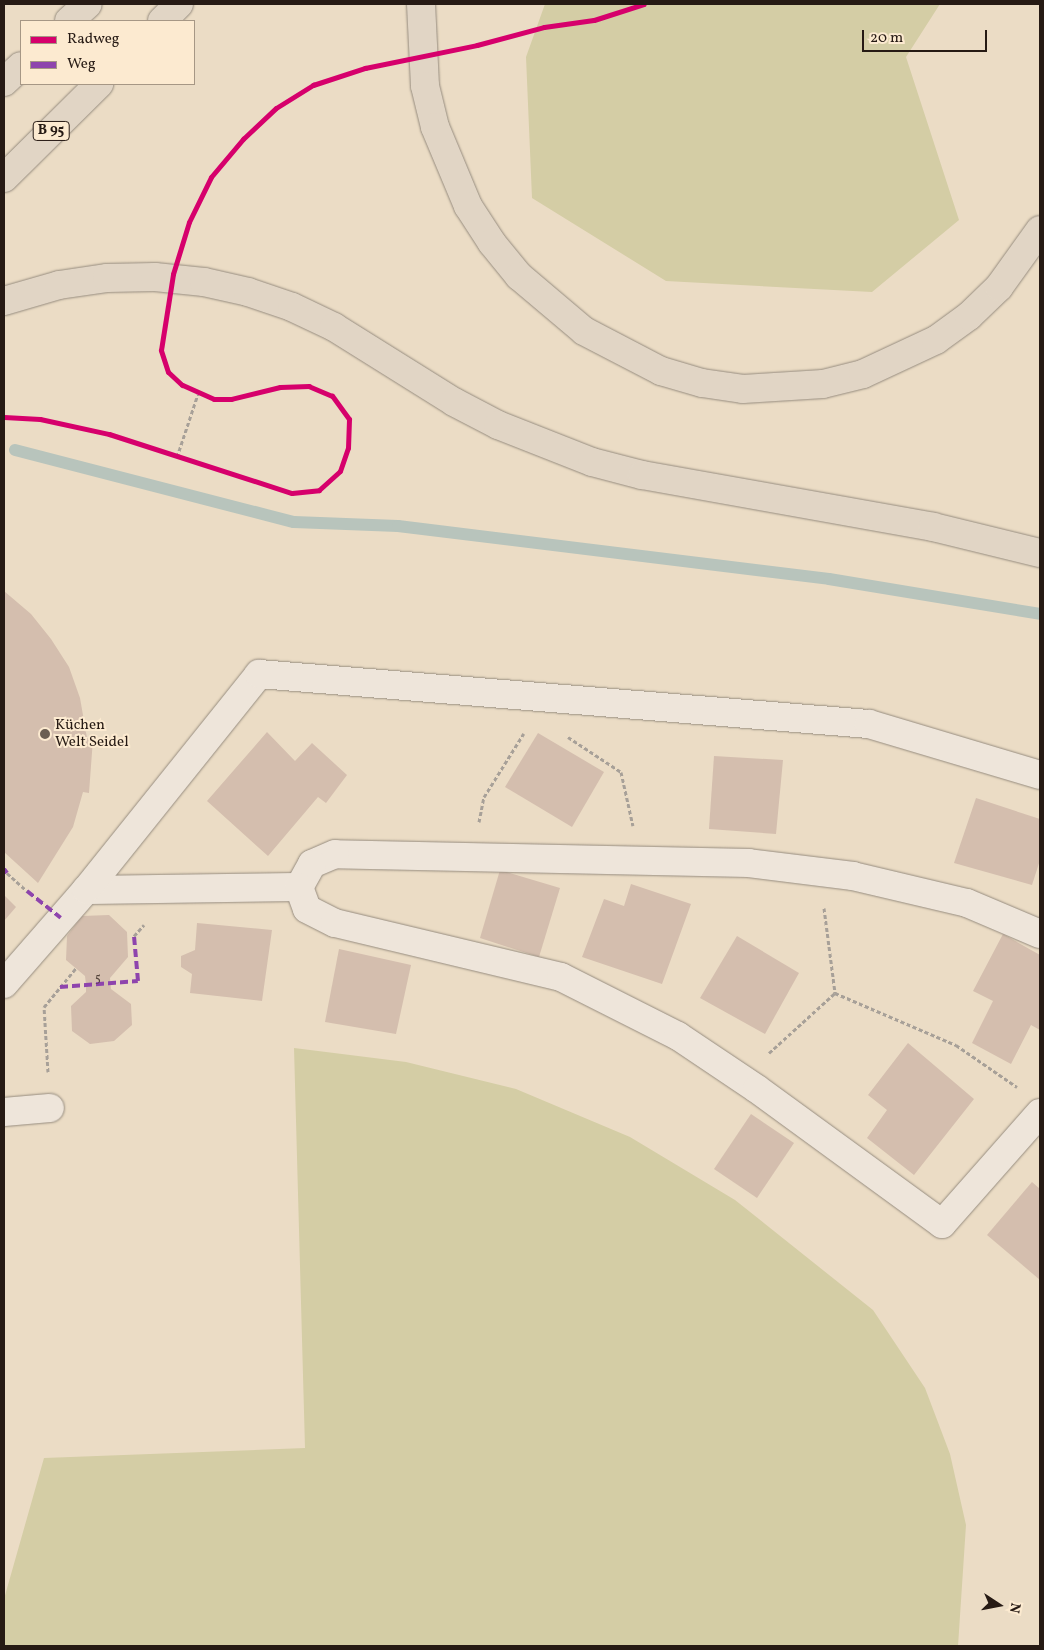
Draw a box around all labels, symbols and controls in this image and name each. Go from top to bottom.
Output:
legend [20,20,195,85]
scale bar [864,20,989,52]
text: 20 m [870,28,903,49]
text: Radweg [67,29,119,50]
text: Weg [67,54,96,75]
road number: B 95 [32,120,70,142]
place label: Küchen Welt Seidel [55,716,129,751]
marker: Küchen Welt Seidel [39,728,51,740]
house number: 5 [95,973,101,987]
north arrow [974,1580,1024,1630]
text: N [1004,1601,1025,1615]

